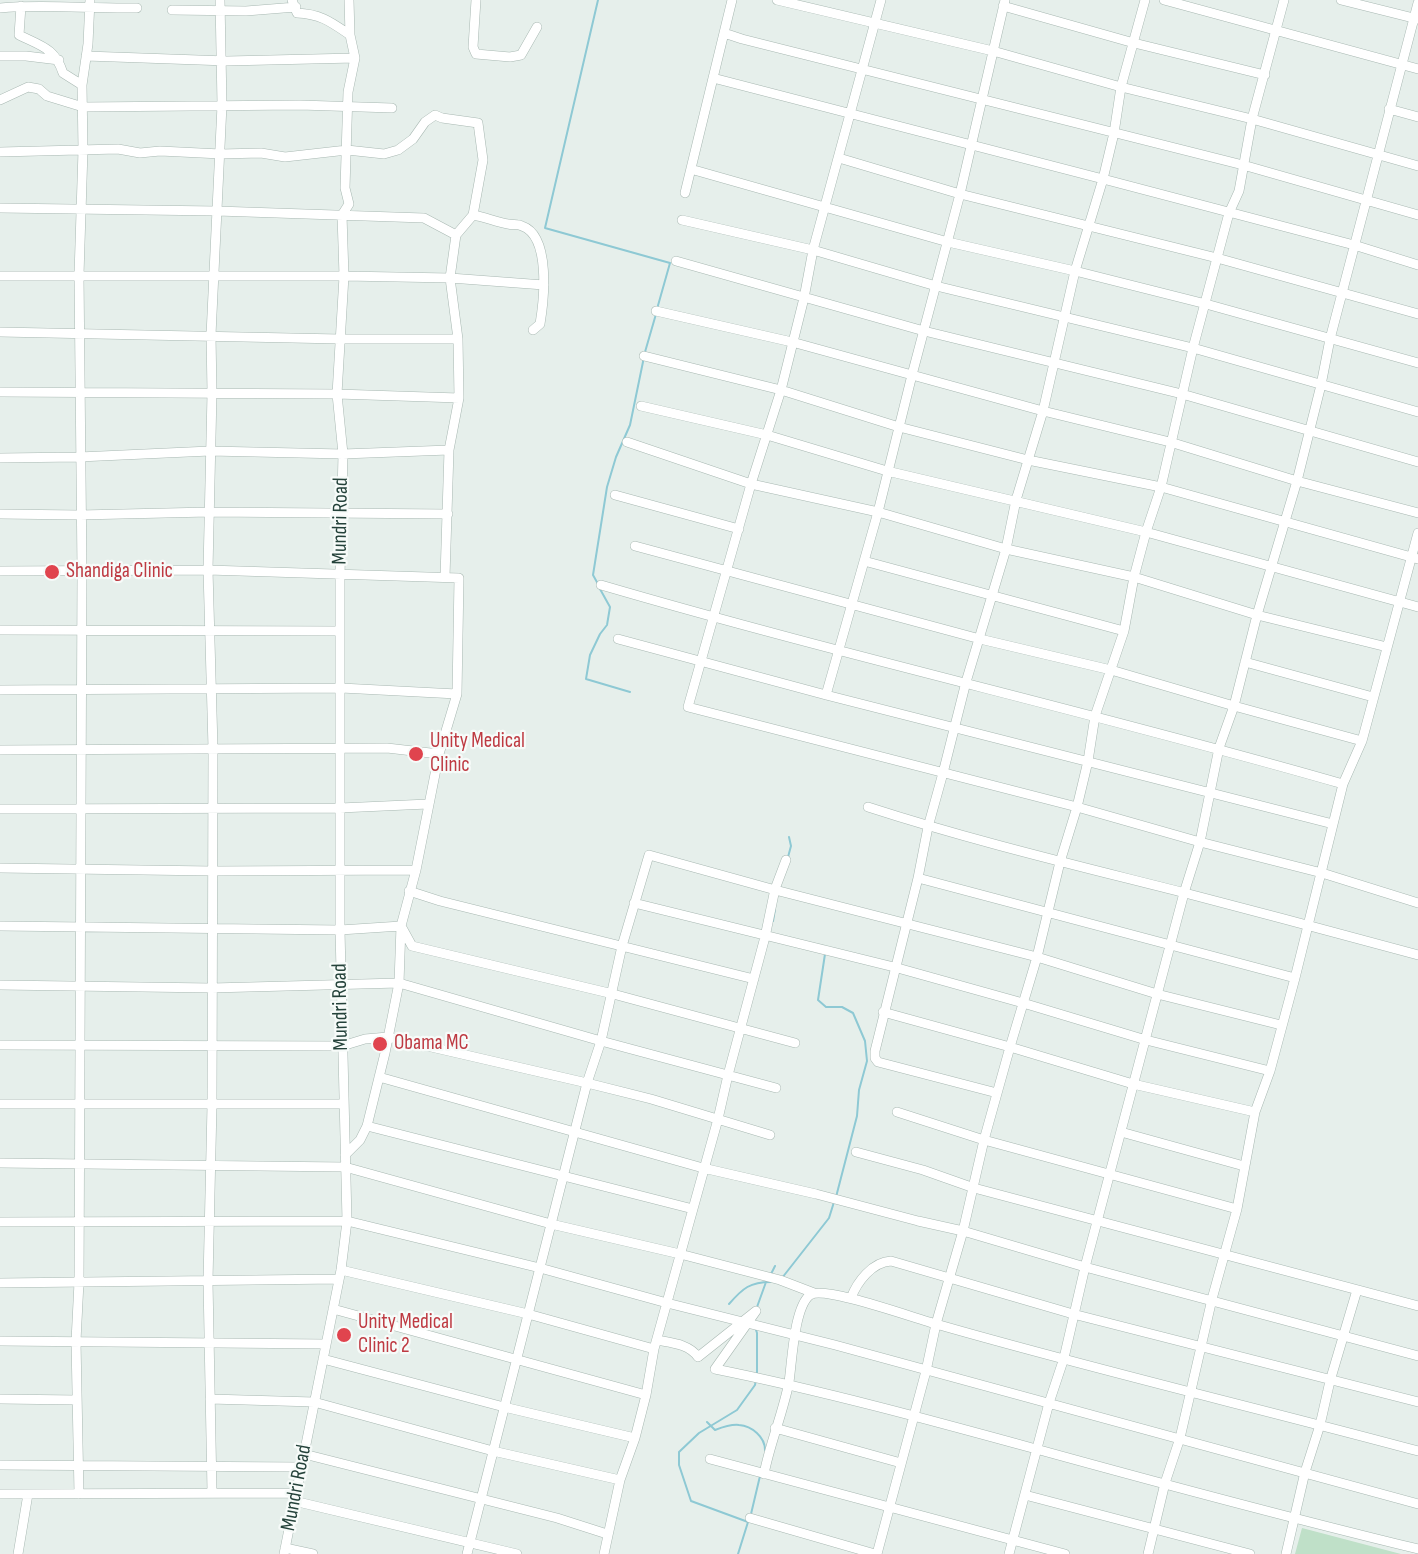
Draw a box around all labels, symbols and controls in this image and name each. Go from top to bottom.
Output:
street label: Mundri Road [328,477,354,565]
place label: Shandiga Clinic [66,559,173,585]
marker: Shandiga Clinic [43,563,61,581]
place label: Unity Medical Clinic [430,729,525,779]
marker: Unity Medical Clinic [407,745,425,763]
street label: Mundri Road [328,963,354,1051]
place label: Obama MC [394,1031,469,1057]
marker: Obama MC [371,1035,389,1053]
place label: Unity Medical Clinic 2 [358,1310,453,1360]
marker: Unity Medical Clinic 2 [335,1326,353,1344]
street label: Mundri Road [276,1443,318,1533]

